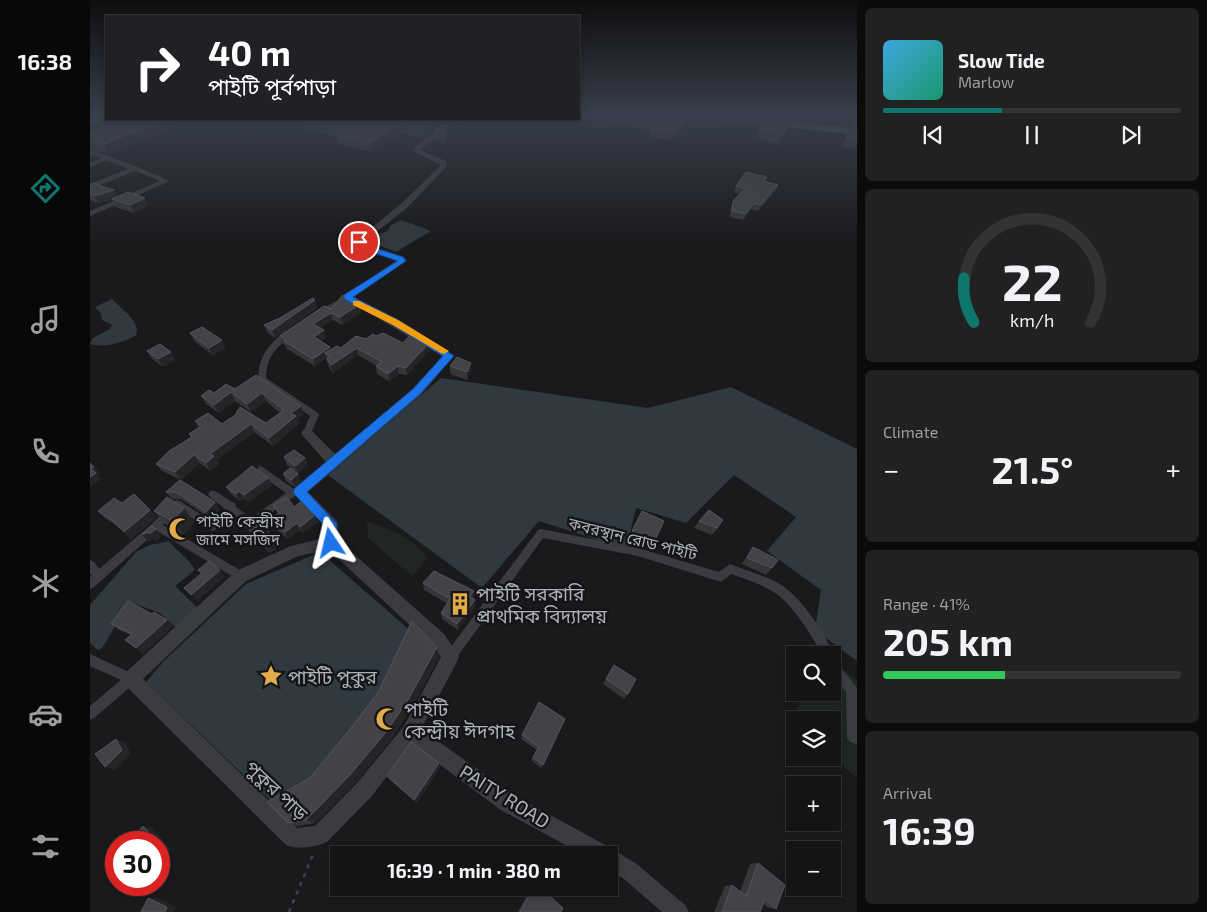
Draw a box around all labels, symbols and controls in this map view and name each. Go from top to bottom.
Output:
text: 40 m [208,31,291,73]
icon: right [125,35,190,100]
text: 16:38 [18,48,72,74]
text: Slow Tide [958,49,1045,72]
text: Marlow [958,72,1014,91]
text: পাইটি পূর্বপাড়া [208,73,336,99]
icon: previous [919,121,947,149]
icon: pause [1018,121,1046,149]
icon: next [1117,121,1145,149]
icon: directions [28,171,63,206]
pin [338,221,380,263]
icon: arrive [345,228,373,256]
text: 22 [1002,249,1062,311]
icon: music [28,302,63,337]
text: km/h [1010,309,1054,331]
text: Climate [883,422,938,441]
icon: phone [28,434,63,469]
text: 21.5° [992,446,1073,492]
text: − [883,452,899,486]
text: + [1166,452,1181,486]
place label: পাইটি কেন্দ্রীয় জামে মসজিদ [195,511,285,548]
street label: কবরস্থান রোড পাইটি [565,513,700,565]
mosque icon: পাইটি কেন্দ্রীয় জামে মসজিদ [167,516,193,542]
position arrow [304,516,356,568]
icon: climate [28,566,63,601]
place label: পাইটি সরকারি প্রাথমিক বিদ্যালয় [476,582,608,627]
building icon: পাইটি সরকারি প্রাথমিক বিদ্যালয় [447,591,473,617]
text: Range · 41% [883,594,970,613]
text: 205 km [883,618,1013,664]
map controls [786,646,841,896]
button: search [786,646,841,701]
place icon: পাইটি পুকুর [258,663,284,689]
place label: পাইটি পুকুর [288,665,377,689]
icon: car [28,697,63,732]
place label: পাইটি কেন্দ্রীয় ঈদগাহ [404,697,516,742]
mosque icon: পাইটি কেন্দ্রীয় ঈদগাহ [374,706,400,732]
button: layers [786,711,841,766]
street label: পুকুর পাড় [240,755,313,826]
street label: PAITY ROAD [456,759,554,833]
button: + [786,776,841,831]
text: Arrival [883,783,932,802]
text: 16:39 [883,807,976,853]
icon: filters [28,829,63,864]
speed limit sign: 30 [105,831,170,896]
button: − [786,841,841,896]
text: 16:39 · 1 min · 380 m [387,859,561,882]

